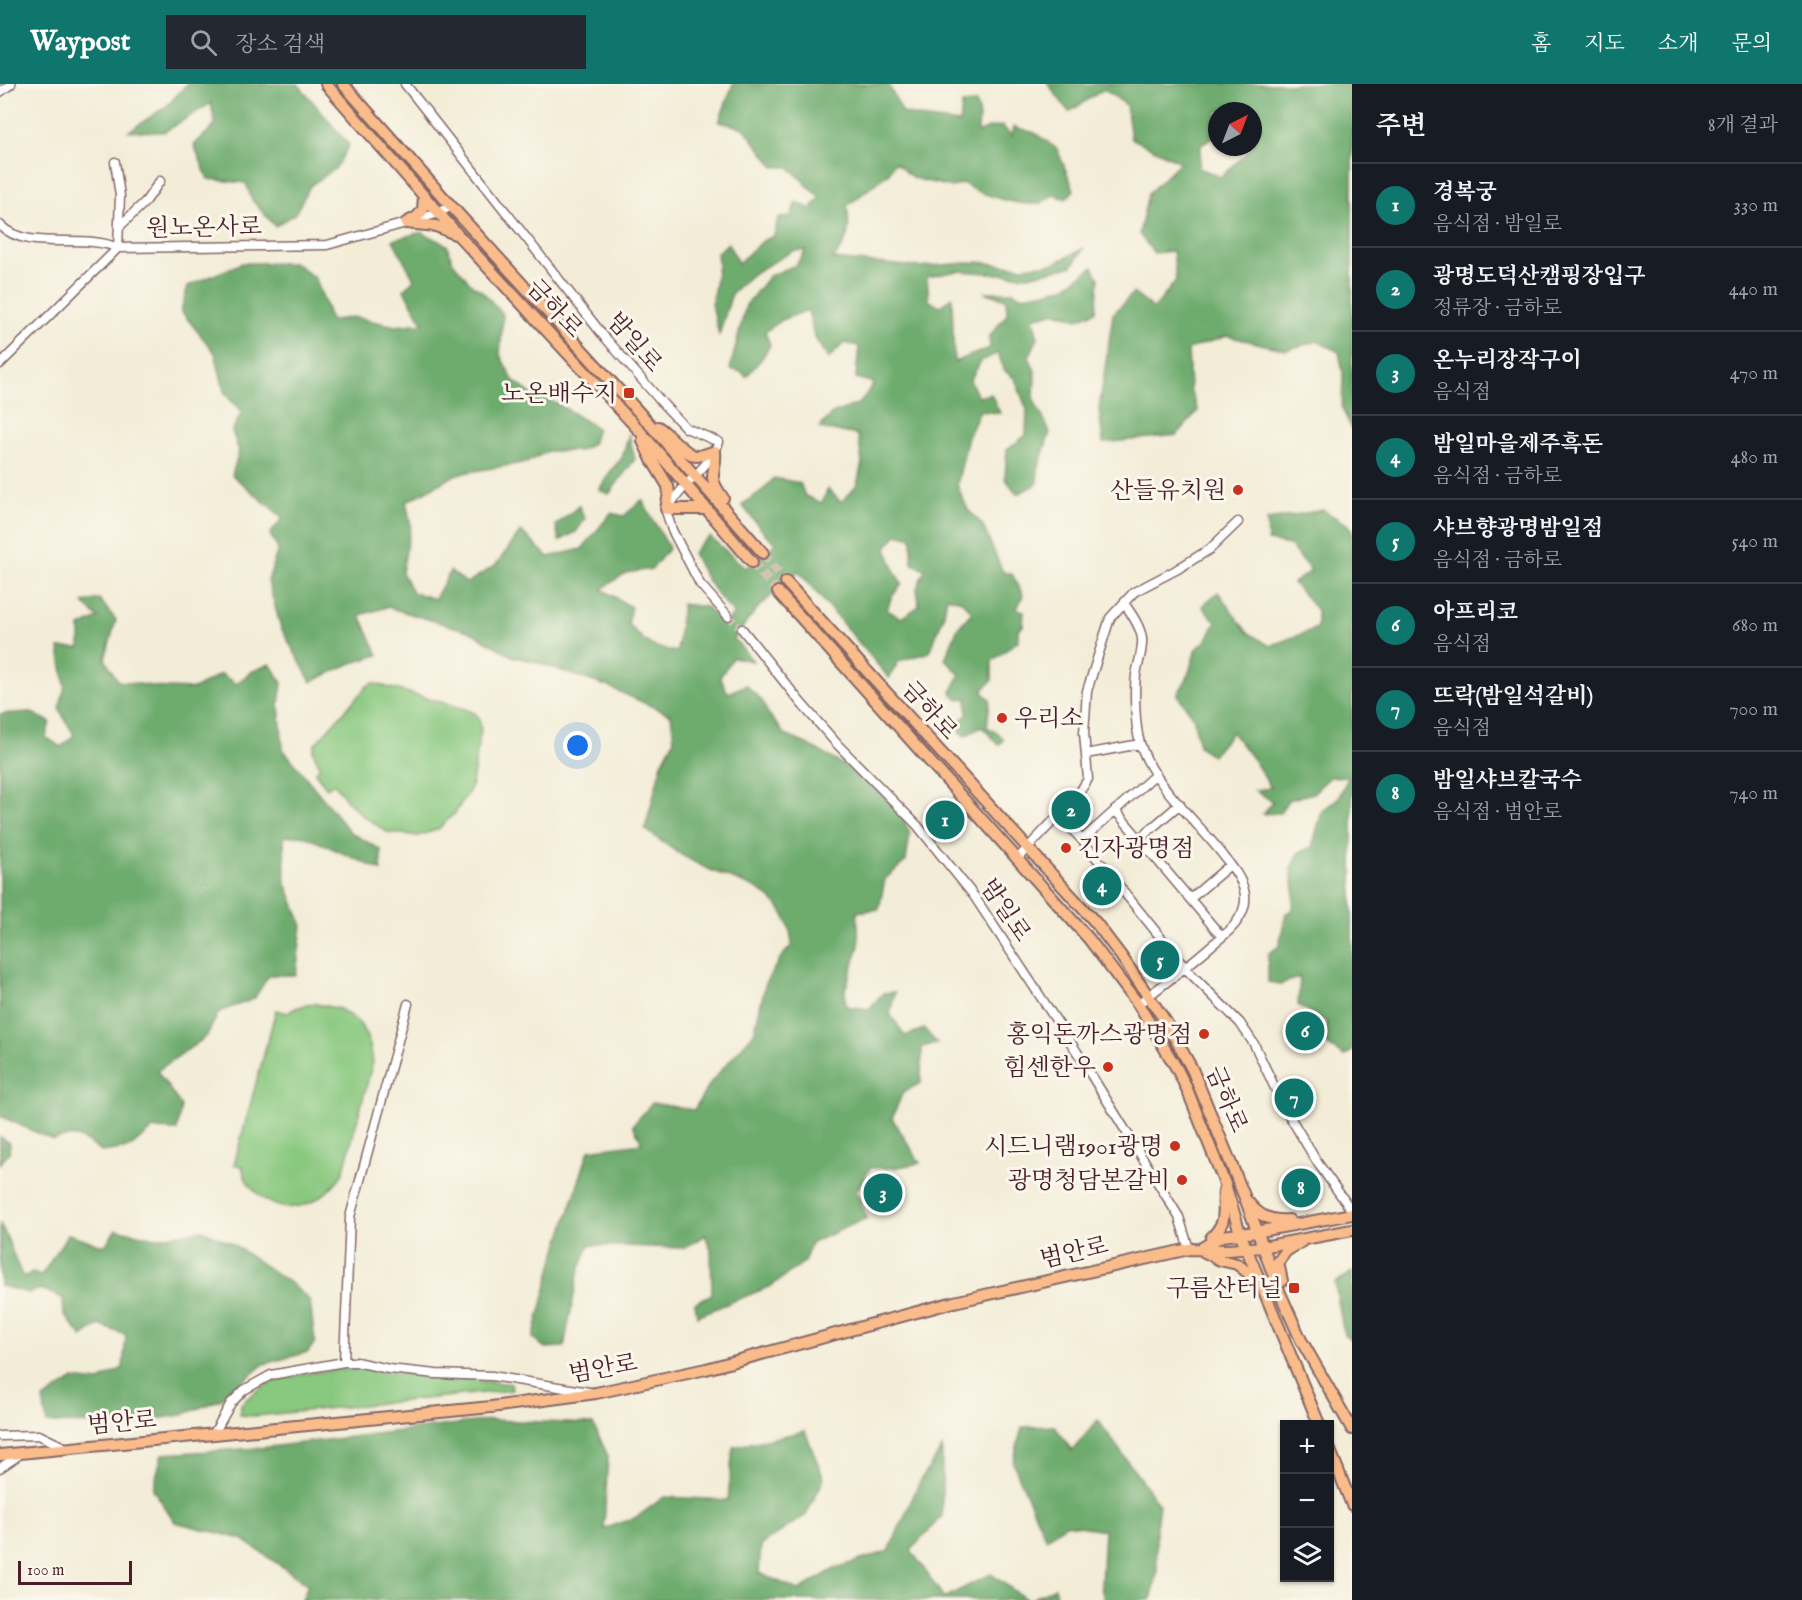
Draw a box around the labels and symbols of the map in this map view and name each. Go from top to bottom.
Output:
north arrow [1208,102,1262,156]
street label: 원노온사로 [146,212,262,245]
street label: 금하로 [519,273,589,345]
street label: 밤일로 [599,307,668,379]
place label: 노온배수지 [501,379,617,410]
marker: 노온배수지 [622,386,636,400]
place label: 산들유치원 [1110,476,1226,507]
marker: 산들유치원 [1231,483,1245,497]
street label: 금하로 [894,675,964,747]
place label: 우리소 [1014,704,1084,735]
marker: 우리소 [995,711,1009,725]
your location [563,731,592,760]
pin: 2 [1052,788,1090,832]
pin: 1 [926,798,964,842]
place label: 긴자광명점 [1078,834,1194,865]
marker: 긴자광명점 [1059,841,1073,855]
pin: 4 [1082,864,1122,908]
street label: 밤일로 [972,873,1037,948]
pin: 5 [1140,938,1180,982]
pin: 6 [1286,1008,1324,1054]
place label: 홍익돈까스광명점 [1007,1020,1192,1051]
marker: 홍익돈까스광명점 [1197,1027,1211,1041]
place label: 힘센한우 [1003,1053,1096,1084]
marker: 힘센한우 [1101,1060,1115,1074]
street label: 금하로 [1198,1062,1253,1138]
pin: 7 [1274,1076,1314,1120]
place label: 시드니램1901광명 [984,1132,1163,1163]
marker: 시드니램1901광명 [1168,1139,1182,1153]
place label: 광명청담본갈비 [1008,1166,1170,1197]
pin: 8 [1282,1166,1320,1210]
pin: 3 [864,1170,902,1216]
marker: 광명청담본갈비 [1175,1173,1189,1187]
street label: 범안로 [1037,1231,1112,1276]
place label: 구름산터널 [1166,1274,1282,1305]
marker: 구름산터널 [1287,1281,1301,1295]
street label: 범안로 [566,1348,640,1391]
street label: 범안로 [86,1405,158,1442]
scale bar [18,1558,132,1586]

